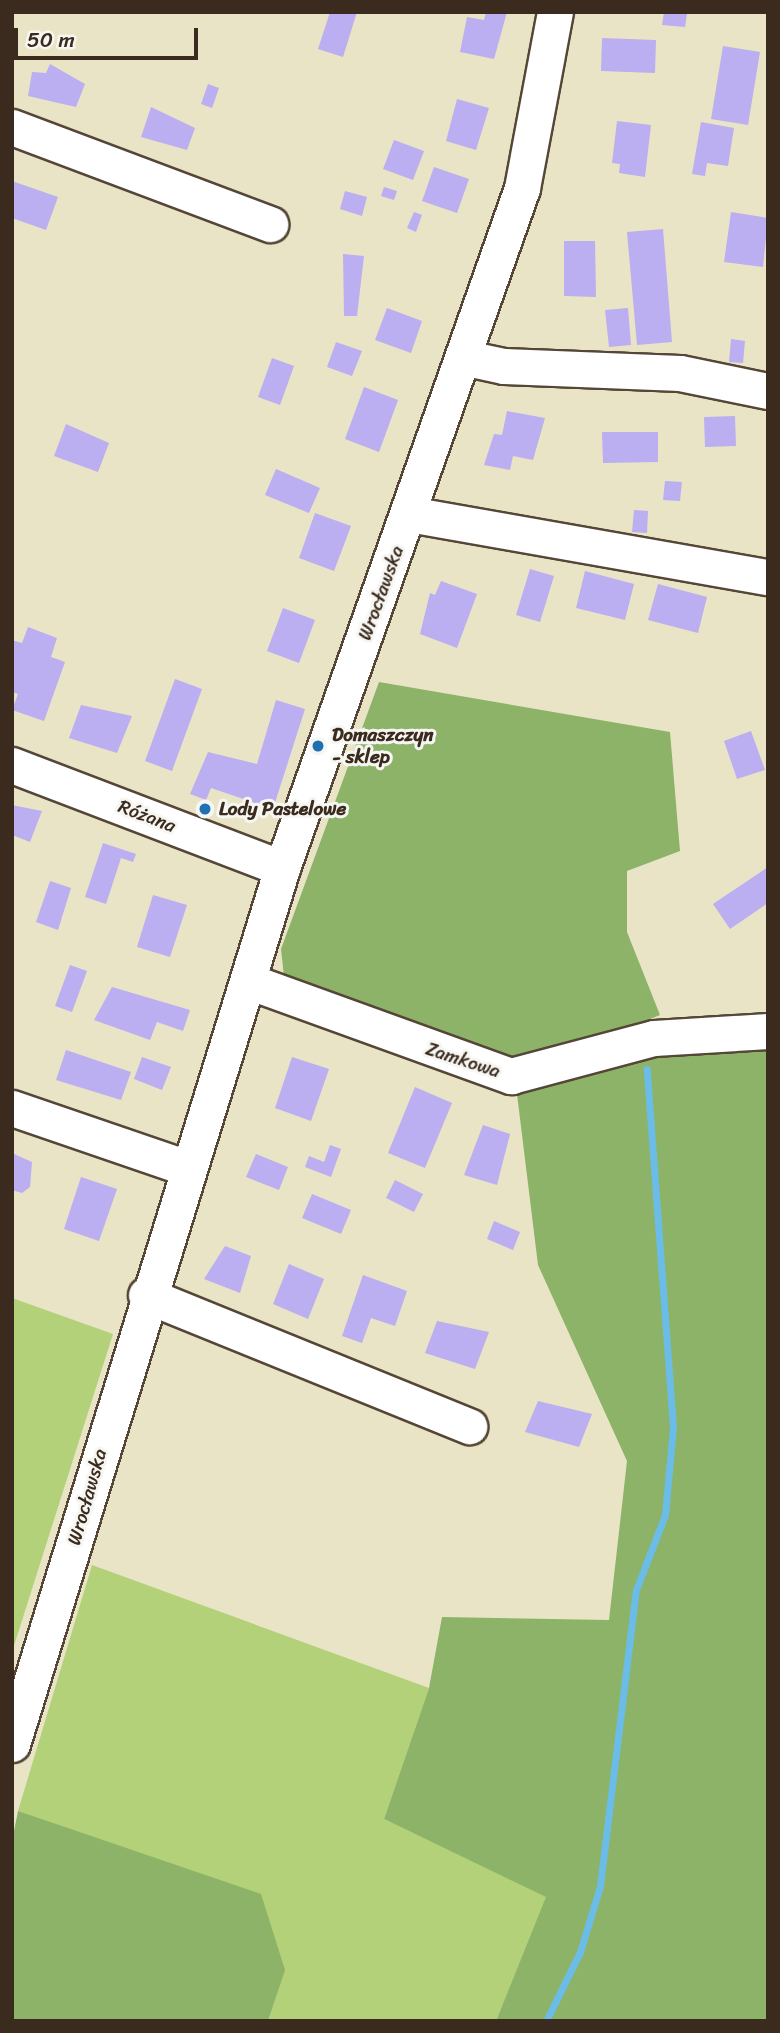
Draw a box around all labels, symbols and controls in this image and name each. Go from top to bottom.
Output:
scale bar [18,14,201,58]
text: 50 m [27,21,75,59]
street label: Wrocławska [353,543,409,643]
place label: Domaszczyn - sklep [332,724,433,768]
marker: Domaszczyn - sklep [310,738,326,754]
street label: Różana [115,795,179,837]
place label: Lody Pastelowe [219,798,348,820]
marker: Lody Pastelowe [197,801,213,817]
street label: Zamkowa [423,1037,503,1083]
street label: Wrocławska [62,1446,112,1548]

